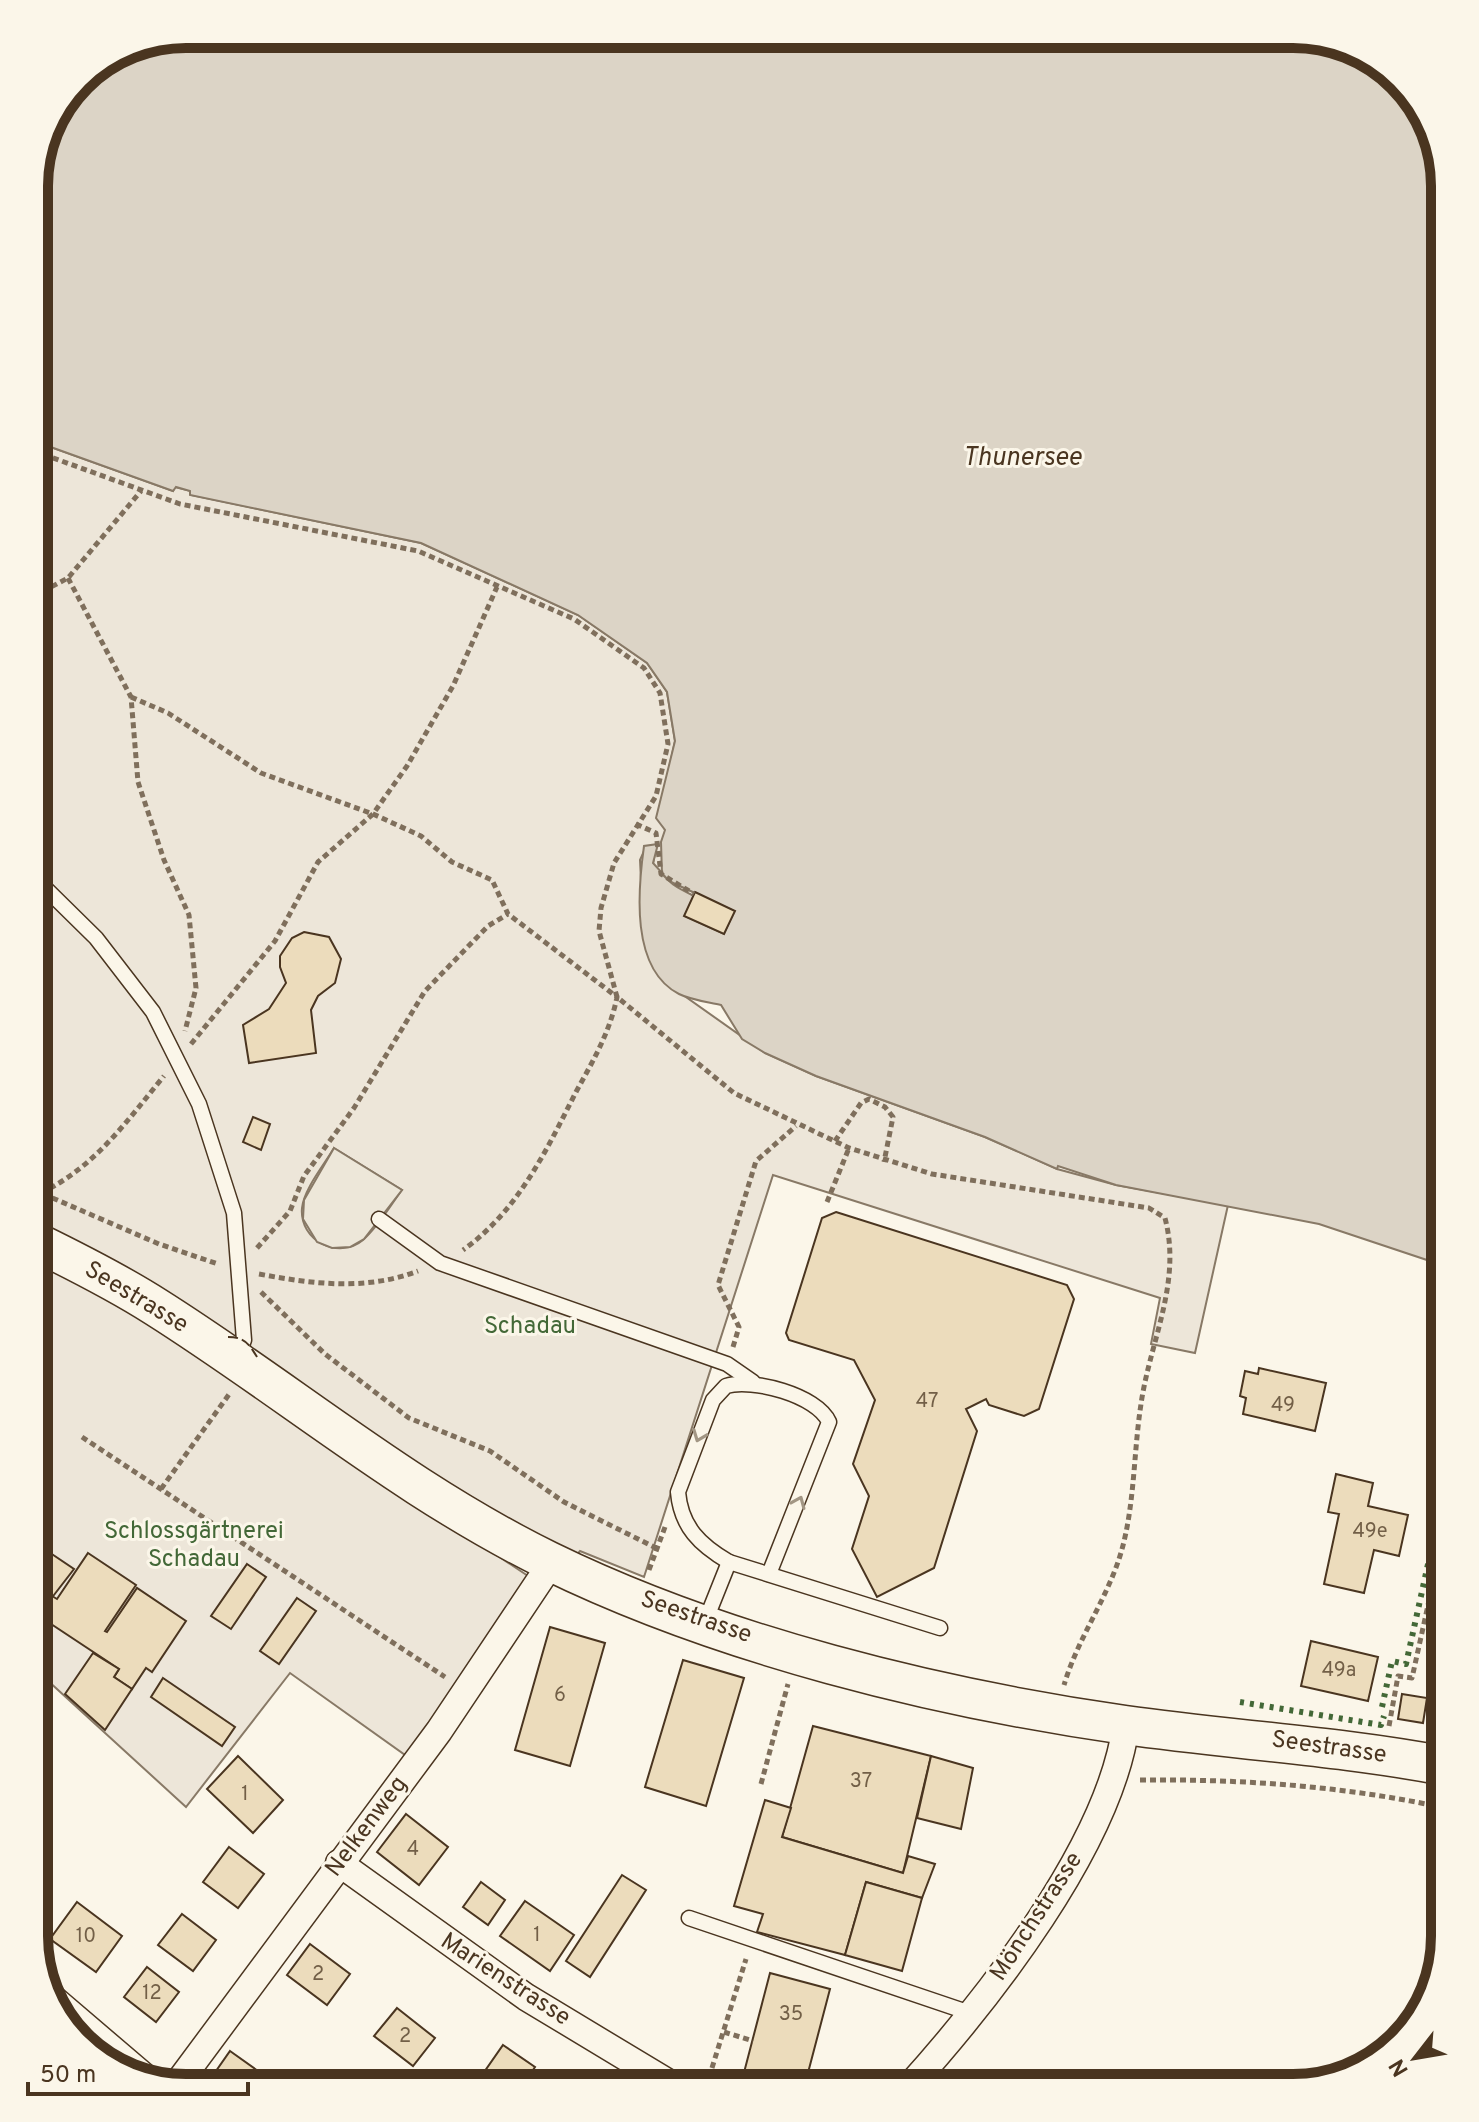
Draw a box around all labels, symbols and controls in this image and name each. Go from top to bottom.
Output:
water label: Thunersee [963,442,1082,475]
street label: Seestrasse [79,1255,193,1341]
park label: Schadau [484,1312,576,1342]
house number: 47 [916,1389,938,1415]
house number: 49 [1271,1393,1295,1419]
one-way arrow [692,1428,709,1442]
one-way arrow [789,1496,805,1510]
park label: Schlossgärtnerei Schadau [104,1517,284,1575]
house number: 49e [1353,1519,1387,1545]
street label: Seestrasse [636,1585,756,1651]
house number: 49a [1322,1658,1356,1684]
house number: 6 [554,1683,566,1709]
street label: Seestrasse [1270,1725,1388,1771]
house number: 37 [850,1769,872,1795]
street label: Nelkenweg [319,1771,415,1883]
house number: 1 [241,1782,249,1808]
house number: 4 [407,1837,419,1863]
street label: Mönchstrasse [984,1847,1090,1987]
house number: 1 [533,1923,541,1949]
house number: 10 [76,1924,96,1950]
street label: Marienstrasse [434,1927,576,2033]
house number: 2 [312,1962,324,1988]
house number: 12 [142,1981,162,2007]
house number: 35 [779,2002,803,2028]
north arrow [1375,2018,1455,2098]
house number: 2 [399,2024,411,2050]
scale bar [28,2046,248,2096]
text: N [1384,2053,1416,2081]
text: 50 m [40,2061,96,2091]

